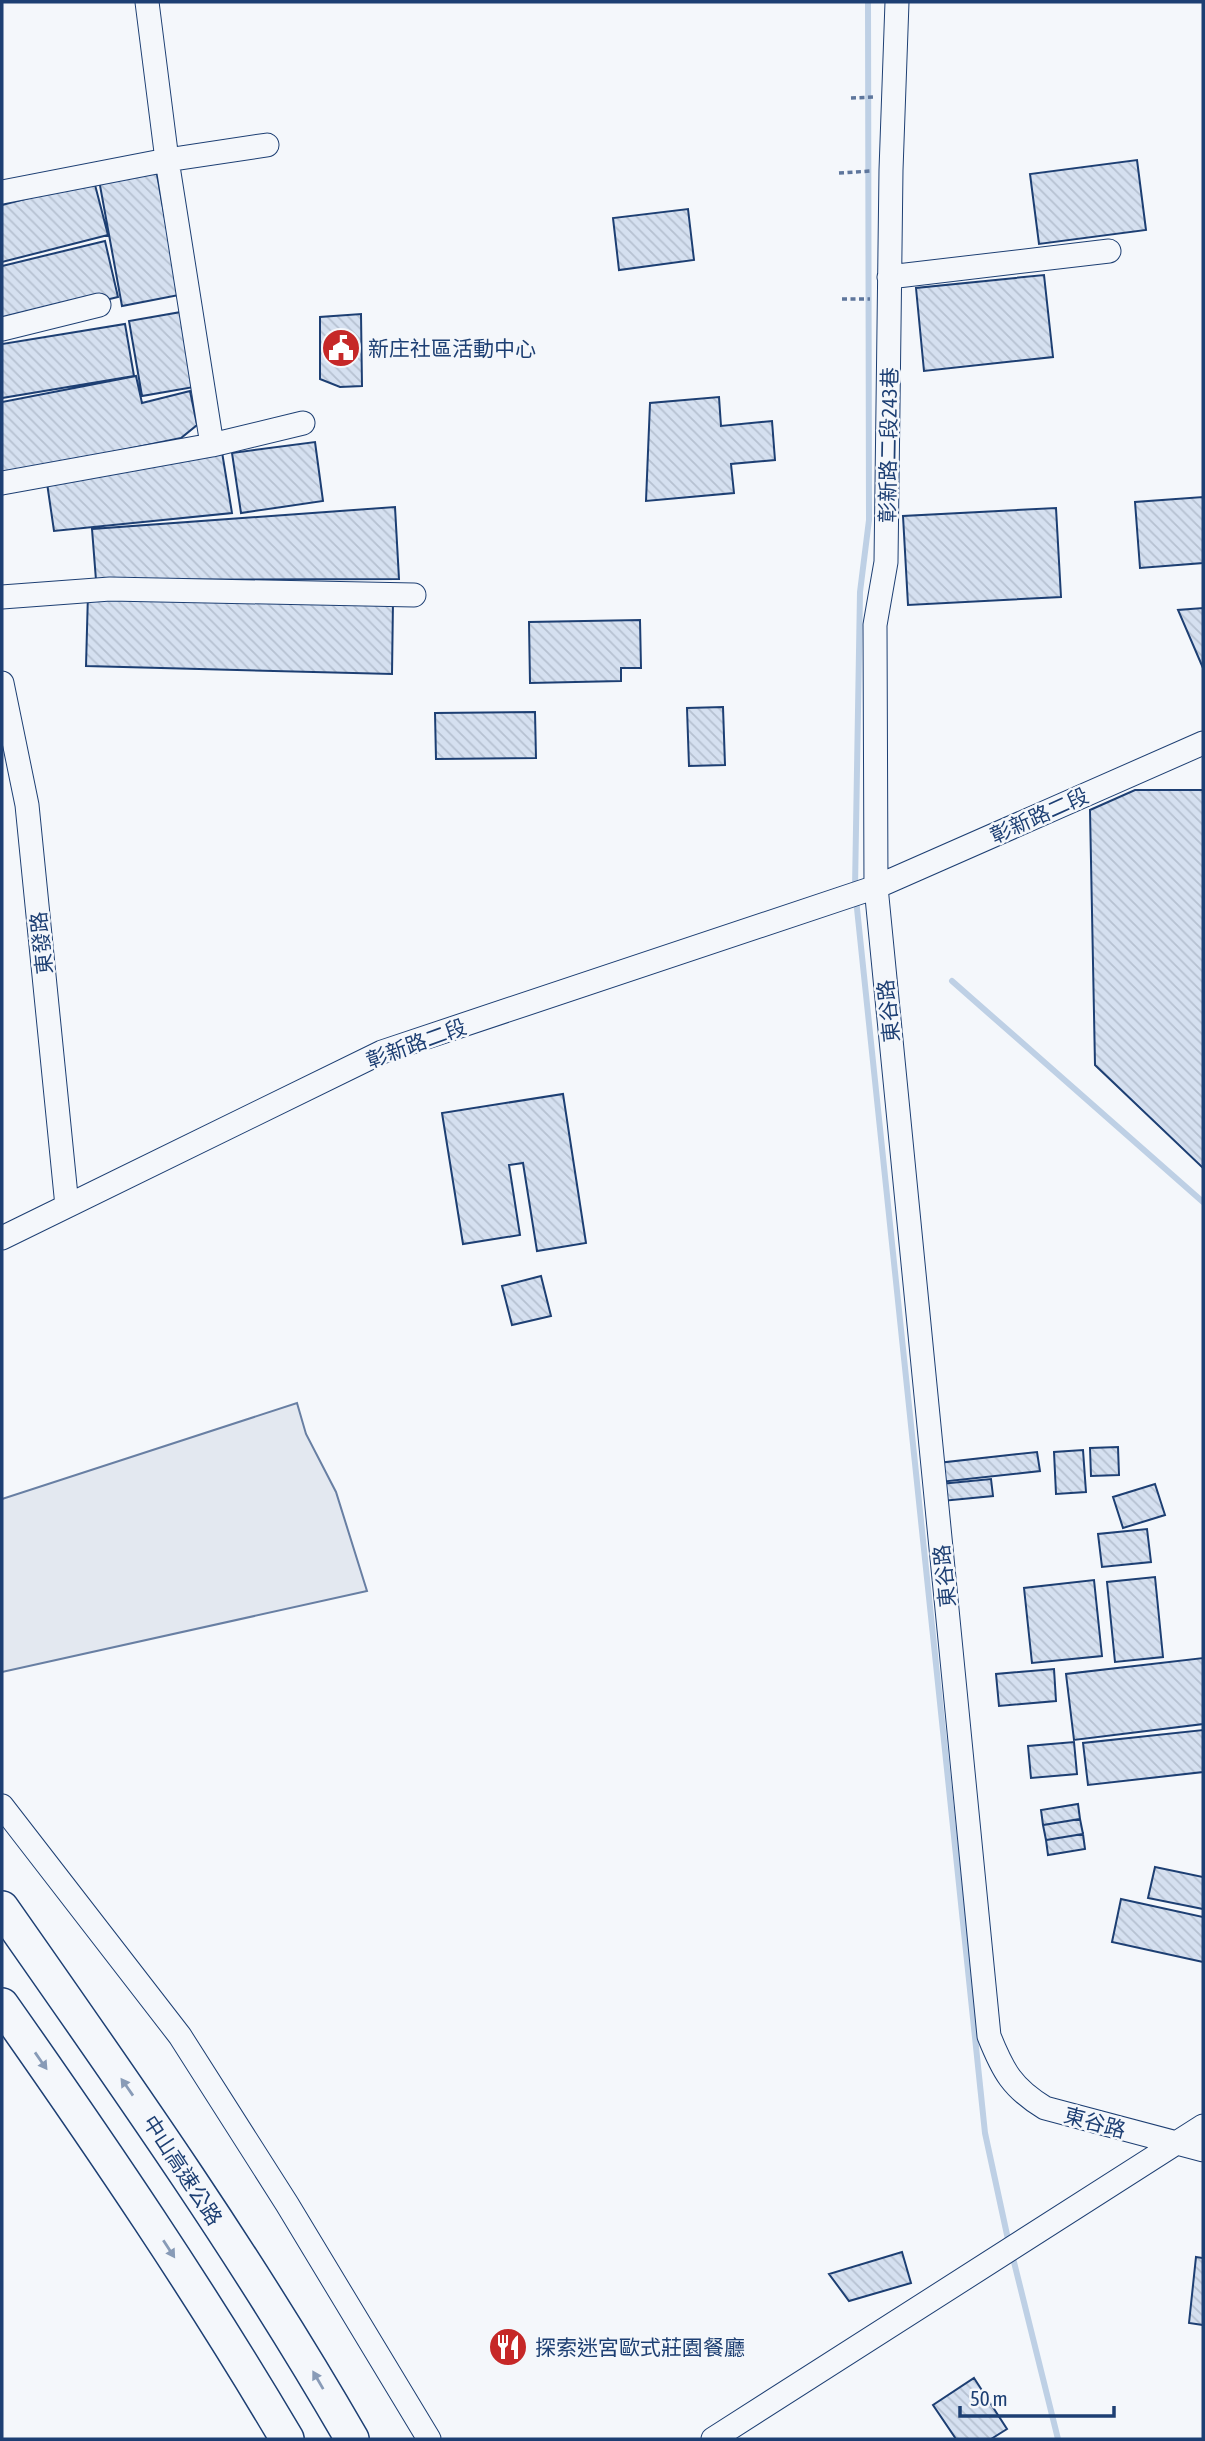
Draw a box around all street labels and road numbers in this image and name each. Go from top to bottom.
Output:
street label: 彰新路二段243巷 [875,367,901,523]
street label: 彰新路二段 [986,783,1092,847]
street label: 東發路 [26,910,56,976]
street label: 東谷路 [873,978,903,1044]
street label: 彰新路二段 [363,1014,469,1072]
street label: 東谷路 [929,1543,959,1609]
street label: 東谷路 [1061,2102,1129,2142]
street label: 中山高速公路 [139,2111,227,2229]

